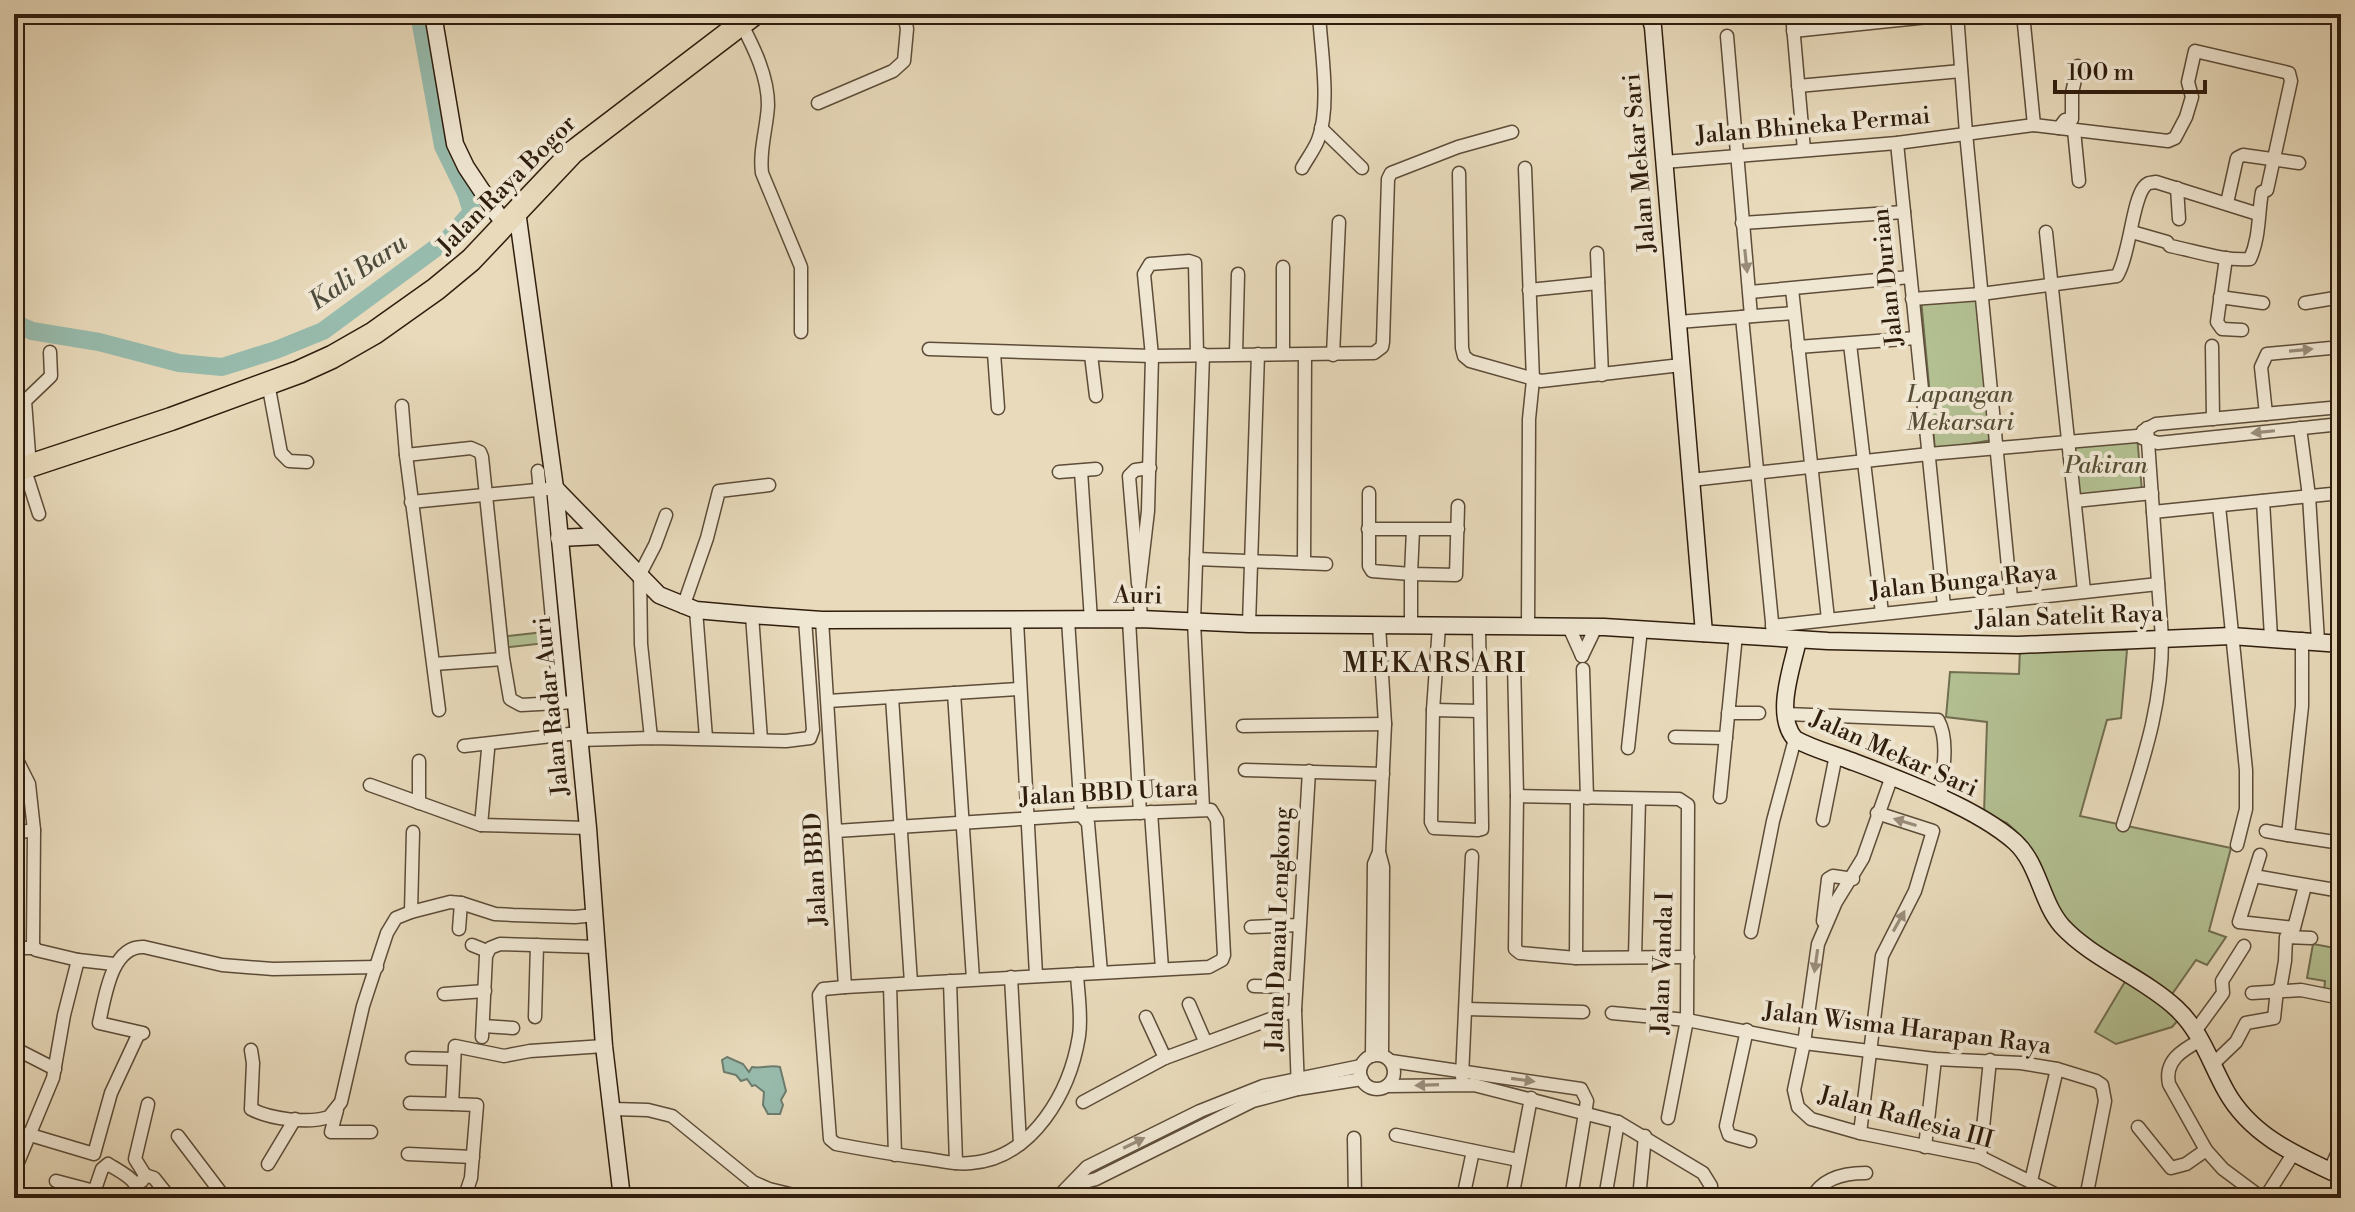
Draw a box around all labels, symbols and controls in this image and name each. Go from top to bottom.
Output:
scale bar [2055,44,2205,94]
text: 100 m [2067,58,2134,88]
street label: Jalan Mekar Sari [1617,72,1663,255]
street label: Jalan Bhineka Permai [1693,101,1932,151]
street label: Jalan Raya Bogor [430,109,583,262]
street label: Jalan Durian [1866,207,1910,348]
water label: Kali Baru [303,226,414,318]
one-way arrow [1740,249,1753,274]
one-way arrow [2289,343,2314,356]
park label: Lapangan Mekarsari [1906,380,2015,438]
one-way arrow [2250,425,2275,438]
park label: Pakiran [2063,451,2148,481]
street label: Jalan Bunga Raya [1867,557,2059,607]
street label: Auri [1112,581,1163,611]
street label: Jalan Satelit Raya [1973,599,2164,635]
street label: Jalan Radar Auri [528,615,576,798]
district label: MEKARSARI [1343,646,1527,681]
street label: Jalan Mekar Sari [1805,703,1982,804]
street label: Jalan BBD Utara [1018,773,1200,813]
street label: Jalan Danau Lengkong [1260,806,1298,1052]
street label: Jalan BBD [798,812,834,927]
one-way arrow [1893,815,1917,828]
street label: Jalan Vanda I [1645,891,1680,1036]
one-way arrow [1892,910,1906,932]
one-way arrow [1809,949,1822,974]
street label: Jalan Wisma Harapan Raya [1760,996,2054,1062]
one-way arrow [1511,1074,1536,1087]
one-way arrow [1414,1078,1439,1091]
street label: Jalan Raflesia III [1814,1080,1997,1156]
one-way arrow [1122,1136,1145,1149]

